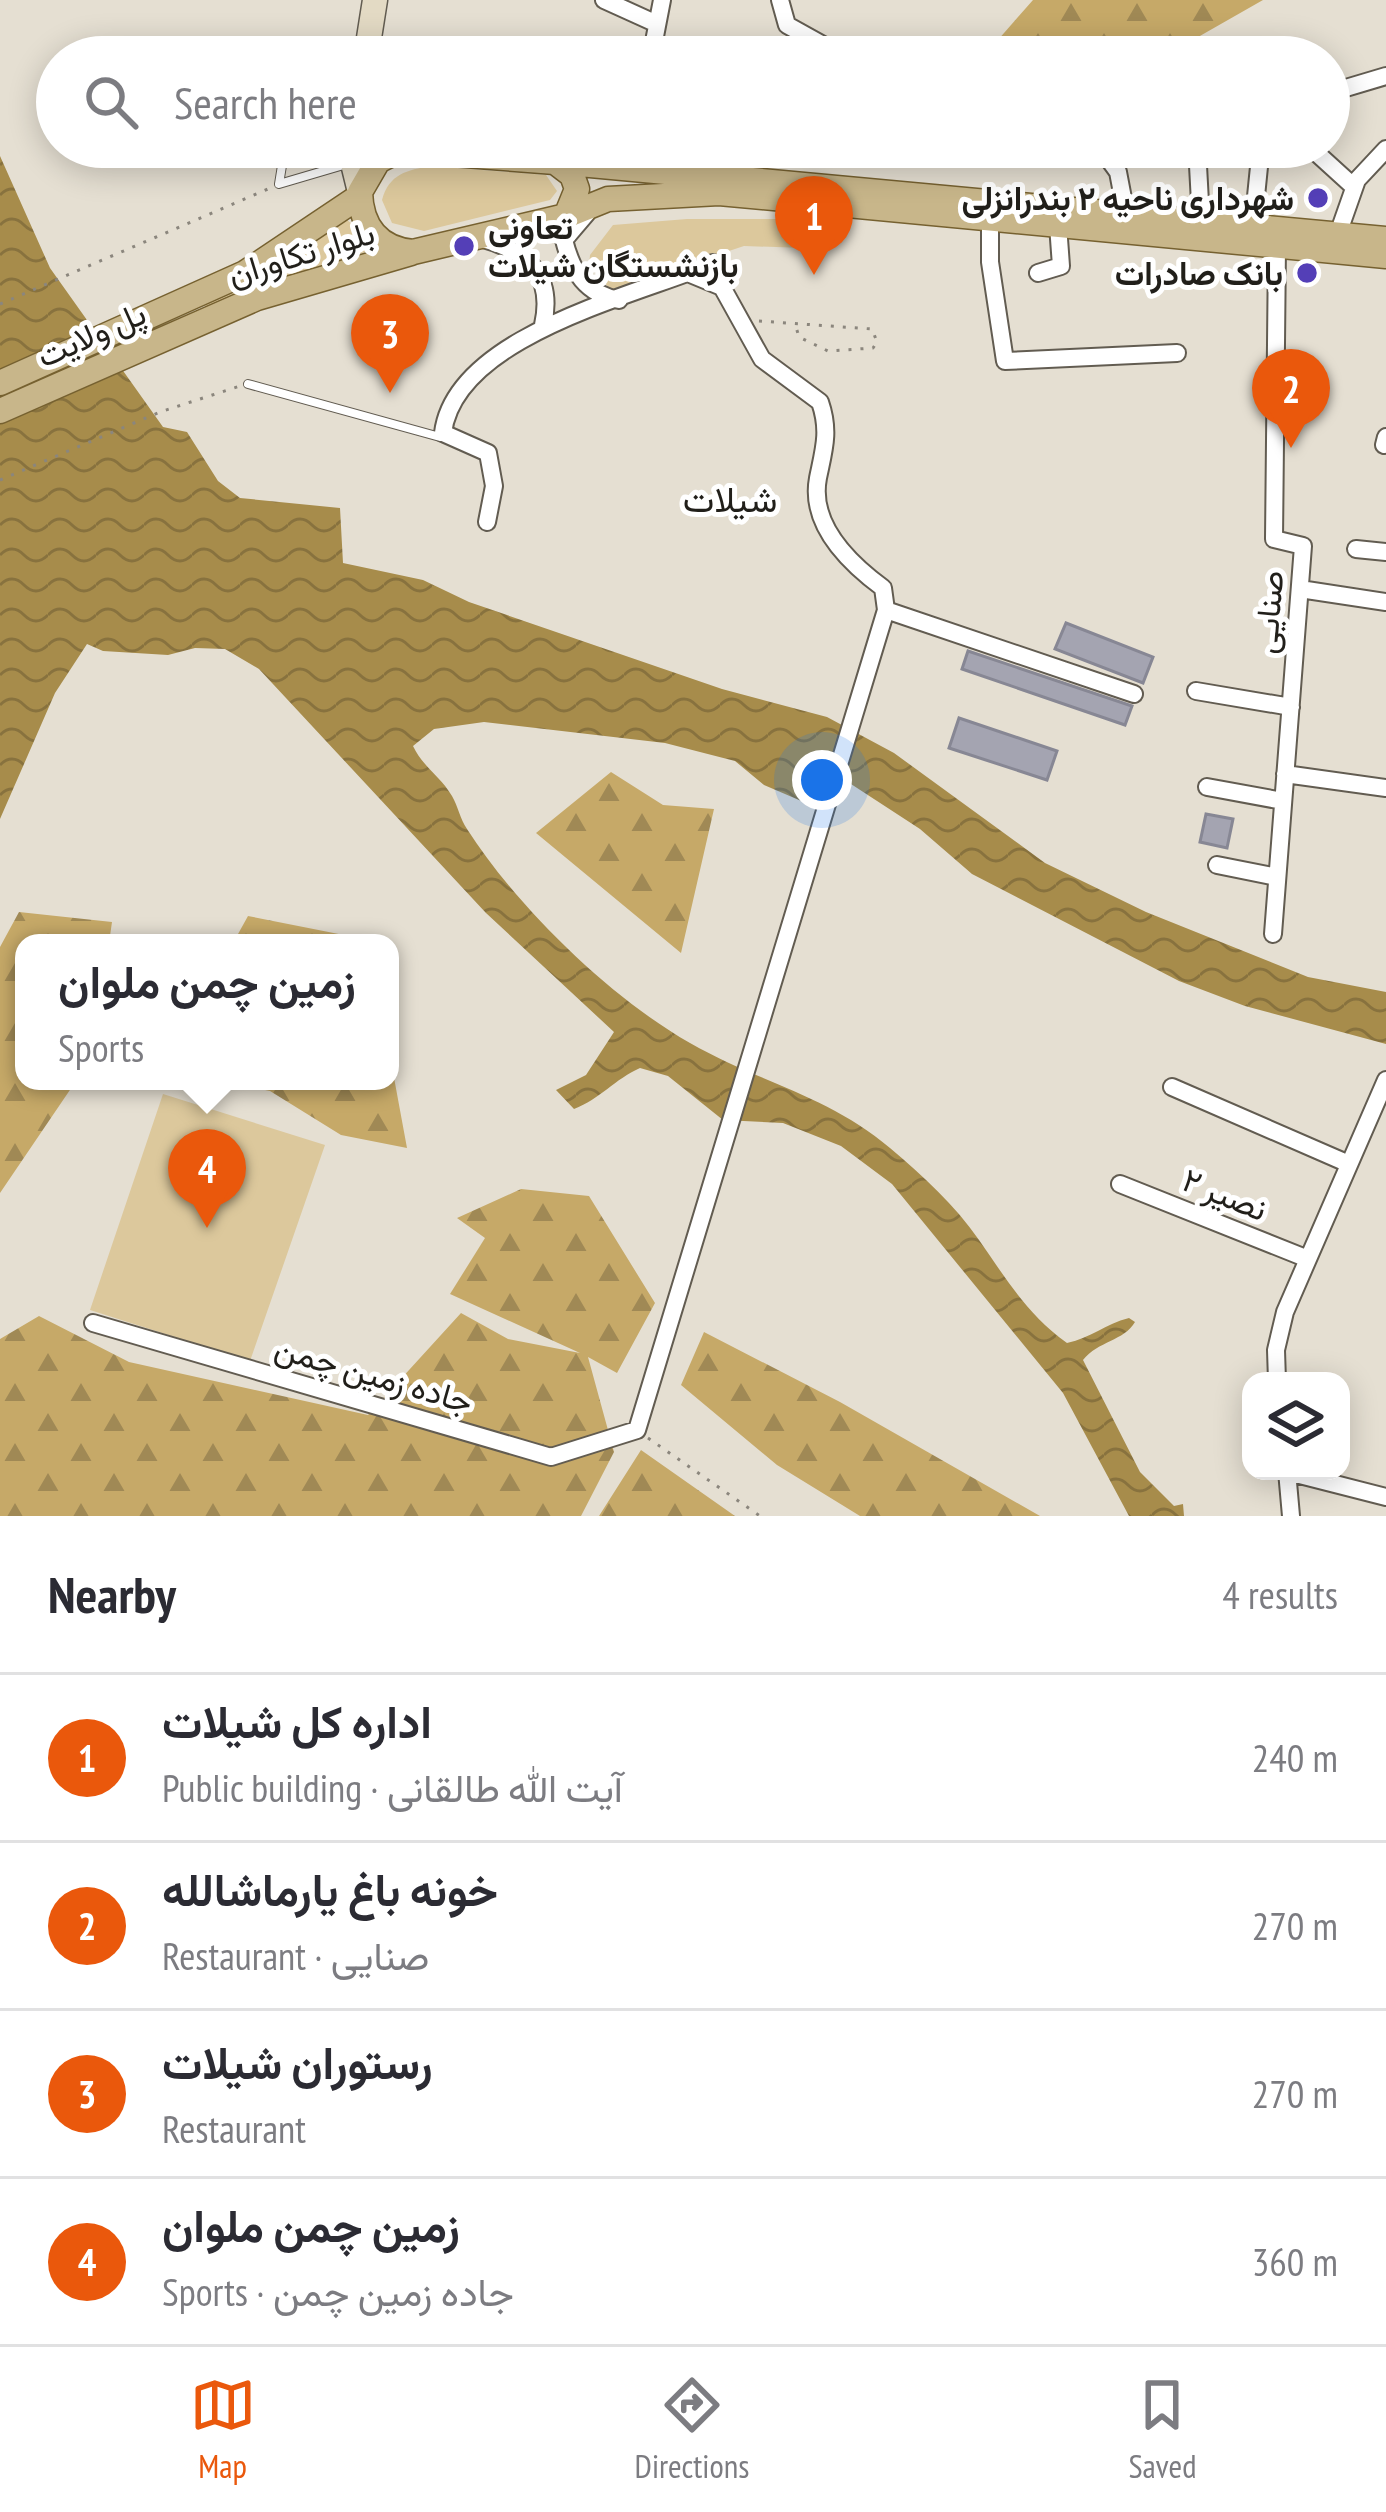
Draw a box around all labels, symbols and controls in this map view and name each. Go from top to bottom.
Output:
search box [36,36,1350,168]
icon: search [78,69,144,135]
text: Search here [174,73,357,131]
pin: 1 [775,176,853,275]
place label: شهرداری ناحیه ۲ بندرانزلی [961,176,1294,219]
marker: شهرداری ناحیه ۲ بندرانزلی [1305,185,1331,211]
place label: تعاونی بازنشستگان شیلات [488,205,739,286]
street label: بلوار تکاوران [222,210,379,295]
marker: تعاونی بازنشستگان شیلات [451,233,477,259]
place label: بانک صادرات [1115,251,1283,294]
marker: بانک صادرات [1294,260,1320,286]
street label: پل ولایت [30,291,153,378]
pin: 3 [351,294,429,393]
pin: 2 [1252,349,1330,448]
district label: شیلات [683,475,777,522]
street label: صنایی [1242,568,1293,655]
your location [792,750,852,810]
popup [15,934,399,1090]
text: زمین چمن ملوان [58,952,356,1010]
text: Sports [58,1022,144,1073]
pin: 4 [168,1129,246,1228]
street label: نصیر ۲ [1176,1157,1274,1230]
street label: جاده زمین چمن [270,1325,478,1424]
map controls [1242,1372,1350,1480]
button: layers [1242,1372,1350,1480]
text: Nearby [48,1561,176,1627]
text: 4 results [1222,1569,1338,1620]
text: اداره کل شیلات [162,1692,432,1750]
text: 1 [78,1732,96,1783]
text: 240 m [1252,1732,1338,1783]
text: Public building · آیت الله طالقانی [162,1762,623,1813]
text: خونه باغ یارماشالله [162,1860,498,1918]
text: 2 [78,1900,96,1951]
text: 270 m [1252,1900,1338,1951]
text: Restaurant · صنایی [162,1930,429,1981]
text: رستوران شیلات [162,2033,433,2091]
text: 3 [78,2068,96,2119]
text: 270 m [1252,2068,1338,2119]
text: Restaurant [162,2103,306,2154]
text: زمین چمن ملوان [162,2196,460,2254]
text: 4 [78,2236,96,2287]
text: 360 m [1252,2236,1338,2287]
text: Sports · جاده زمین چمن [162,2266,514,2317]
tab: Map [190,2372,256,2487]
tab: Directions [635,2372,749,2487]
tab: Saved [1128,2372,1196,2487]

